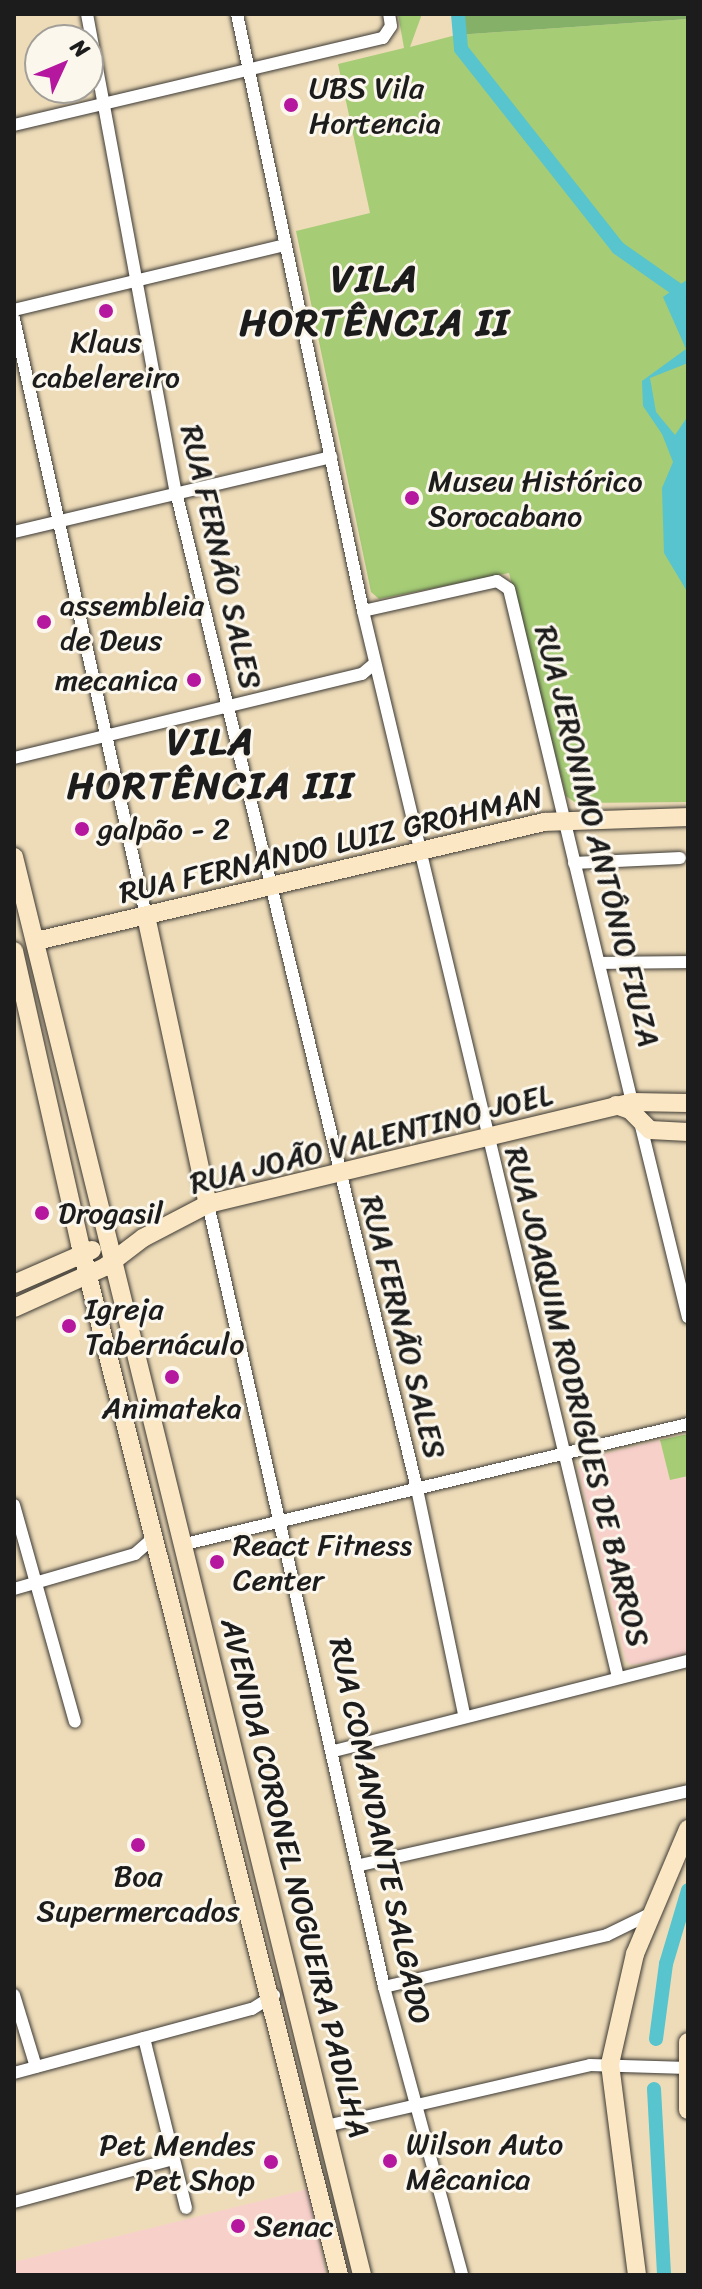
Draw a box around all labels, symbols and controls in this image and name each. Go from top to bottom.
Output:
north arrow [24,24,104,104]
text: N [61,29,100,67]
place label: UBS Vila Hortencia [309,70,441,140]
marker: UBS Vila Hortencia [280,94,302,116]
district label: VILA HORTÊNCIA II [244,256,506,346]
marker: Klaus cabelereiro [97,302,115,320]
place label: Klaus cabelereiro [32,324,180,394]
street label: RUA FERNÃO SALES [173,422,269,692]
place label: Museu Histórico Sorocabano [428,463,644,534]
marker: Museu Histórico Sorocabano [403,489,421,507]
place label: assembleia de Deus [60,587,204,658]
marker: assembleia de Deus [35,613,53,631]
street label: RUA JERONIMO ANTÔNIO FIUZA [527,622,667,1050]
place label: mecanica [55,662,178,698]
marker: mecanica [185,671,203,689]
district label: VILA HORTÊNCIA III [73,719,349,808]
street label: RUA FERNANDO LUIZ GROHMAN [116,779,546,911]
place label: galpão - 2 [98,811,230,847]
marker: galpão - 2 [73,820,91,838]
street label: RUA JOÃO VALENTINO JOEL [189,1077,553,1201]
street label: RUA JOAQUIM RODRIGUES DE BARROS [497,1141,657,1653]
street label: RUA FERNÃO SALES [353,1193,453,1461]
place label: Drogasil [58,1195,163,1231]
marker: Drogasil [33,1204,51,1222]
place label: Igreja Tabernáculo [85,1291,244,1362]
marker: Igreja Tabernáculo [60,1317,78,1335]
marker: Animateka [163,1368,181,1386]
place label: Animateka [102,1390,242,1426]
place label: React Fitness Center [233,1527,413,1598]
marker: React Fitness Center [208,1553,226,1571]
street label: AVENIDA CORONEL NOGUEIRA PADILHA [213,1614,377,2142]
street label: RUA COMANDANTE SALGADO [321,1635,439,2027]
marker: Boa Supermercados [129,1836,147,1854]
place label: Boa Supermercados [36,1858,240,1928]
place label: Wilson Auto Mêcanica [406,2126,563,2196]
place label: Pet Mendes Pet Shop [101,2127,255,2198]
marker: Wilson Auto Mêcanica [381,2152,399,2170]
marker: Pet Mendes Pet Shop [262,2153,280,2171]
place label: Senac [254,2208,334,2244]
marker: Senac [229,2217,247,2235]

